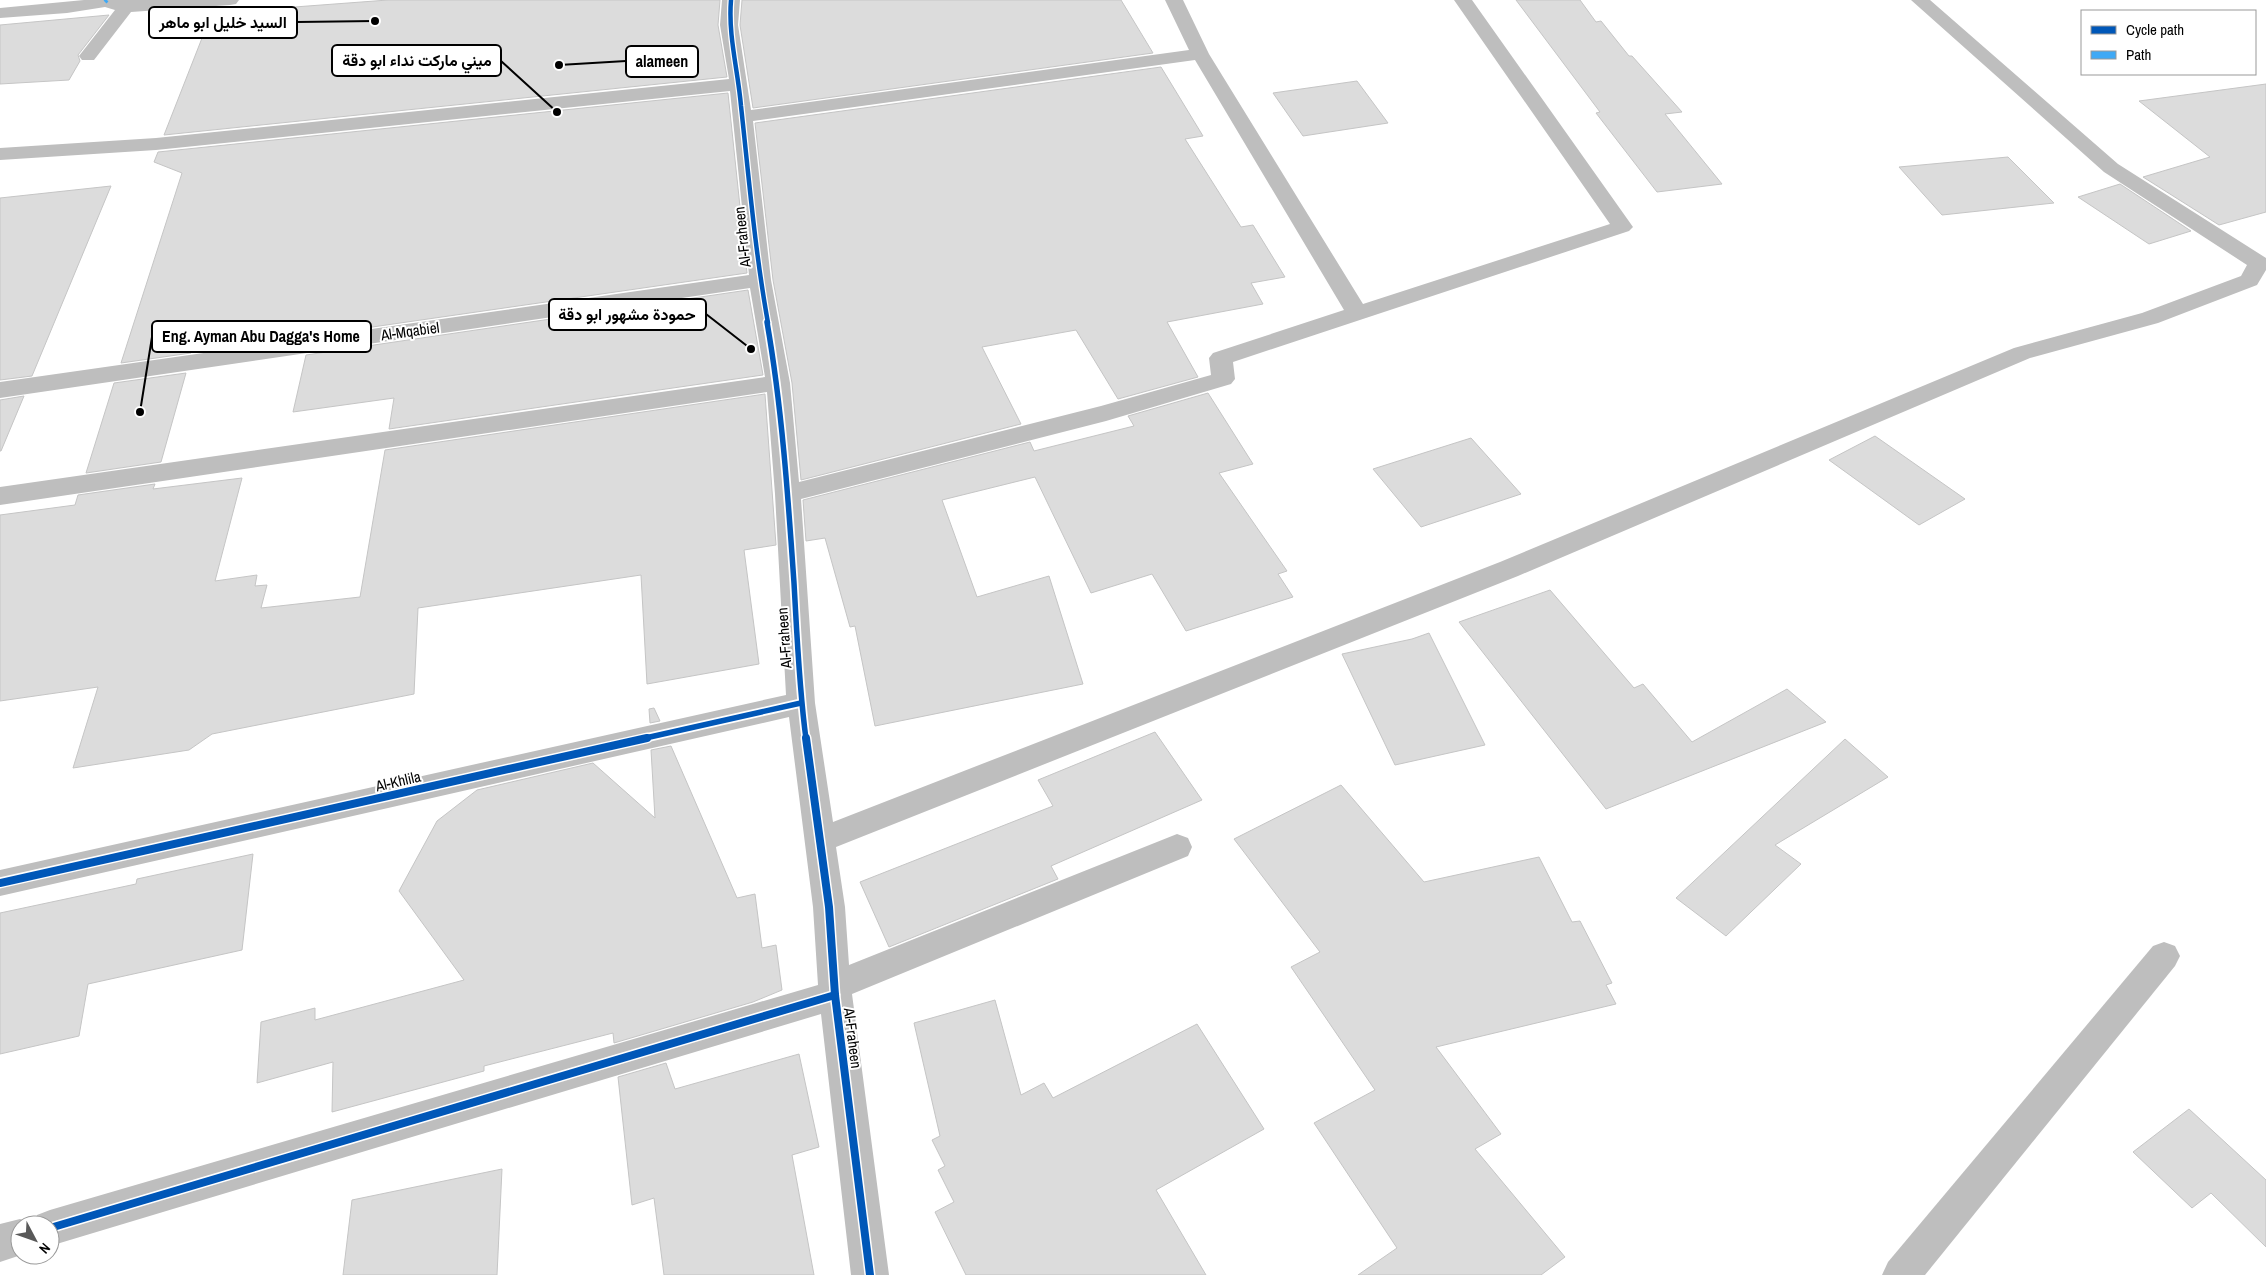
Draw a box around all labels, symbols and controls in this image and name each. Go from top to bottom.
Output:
callout: السيد خليل ابو ماهر [149,7,297,38]
legend [2081,10,2256,75]
text: السيد خليل ابو ماهر [158,11,287,33]
text: Cycle path [2126,19,2184,40]
text: Path [2126,44,2151,65]
callout: ميني ماركت نداء ابو دقة [332,45,501,76]
callout: alameen [626,46,698,77]
text: ميني ماركت نداء ابو دقة [342,49,492,74]
text: alameen [636,50,688,72]
street label: Al-Fraheen [728,206,756,269]
callout: حمودة مشهور ابو دقة [549,299,706,330]
text: حمودة مشهور ابو دقة [558,303,696,325]
street label: Al-Mqabiel [378,317,441,346]
callout: Eng. Ayman Abu Dagga's Home [152,321,371,352]
text: Eng. Ayman Abu Dagga's Home [162,325,360,347]
street label: Al-Fraheen [771,607,797,670]
street label: Al-Khlila [372,766,423,797]
street label: Al-Fraheen [839,1006,867,1069]
north arrow [10,1215,60,1265]
text: N [35,1239,54,1258]

